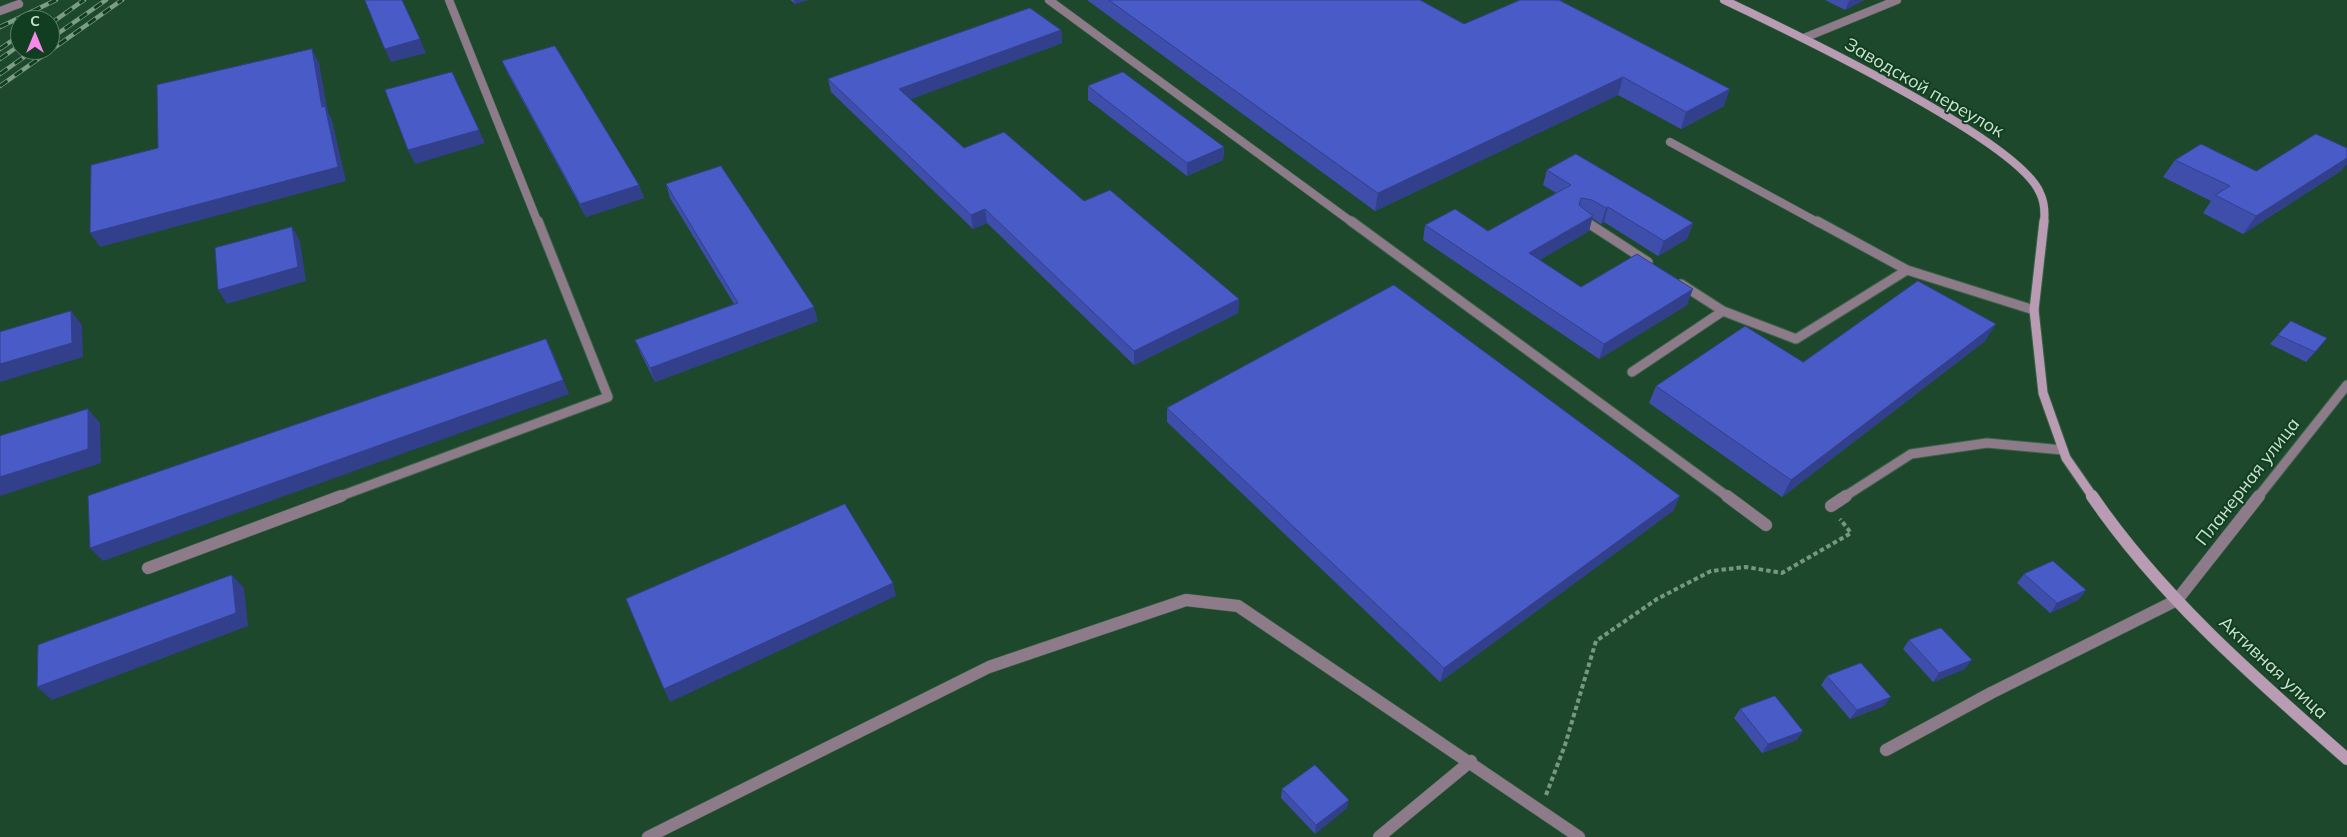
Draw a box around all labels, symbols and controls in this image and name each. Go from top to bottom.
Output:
north arrow [10,10,60,60]
text: С [30,12,40,30]
street label: Заводской переулок [1841,34,2007,142]
street label: Планерная улица [2192,414,2304,550]
street label: Активная улица [2214,612,2332,724]

